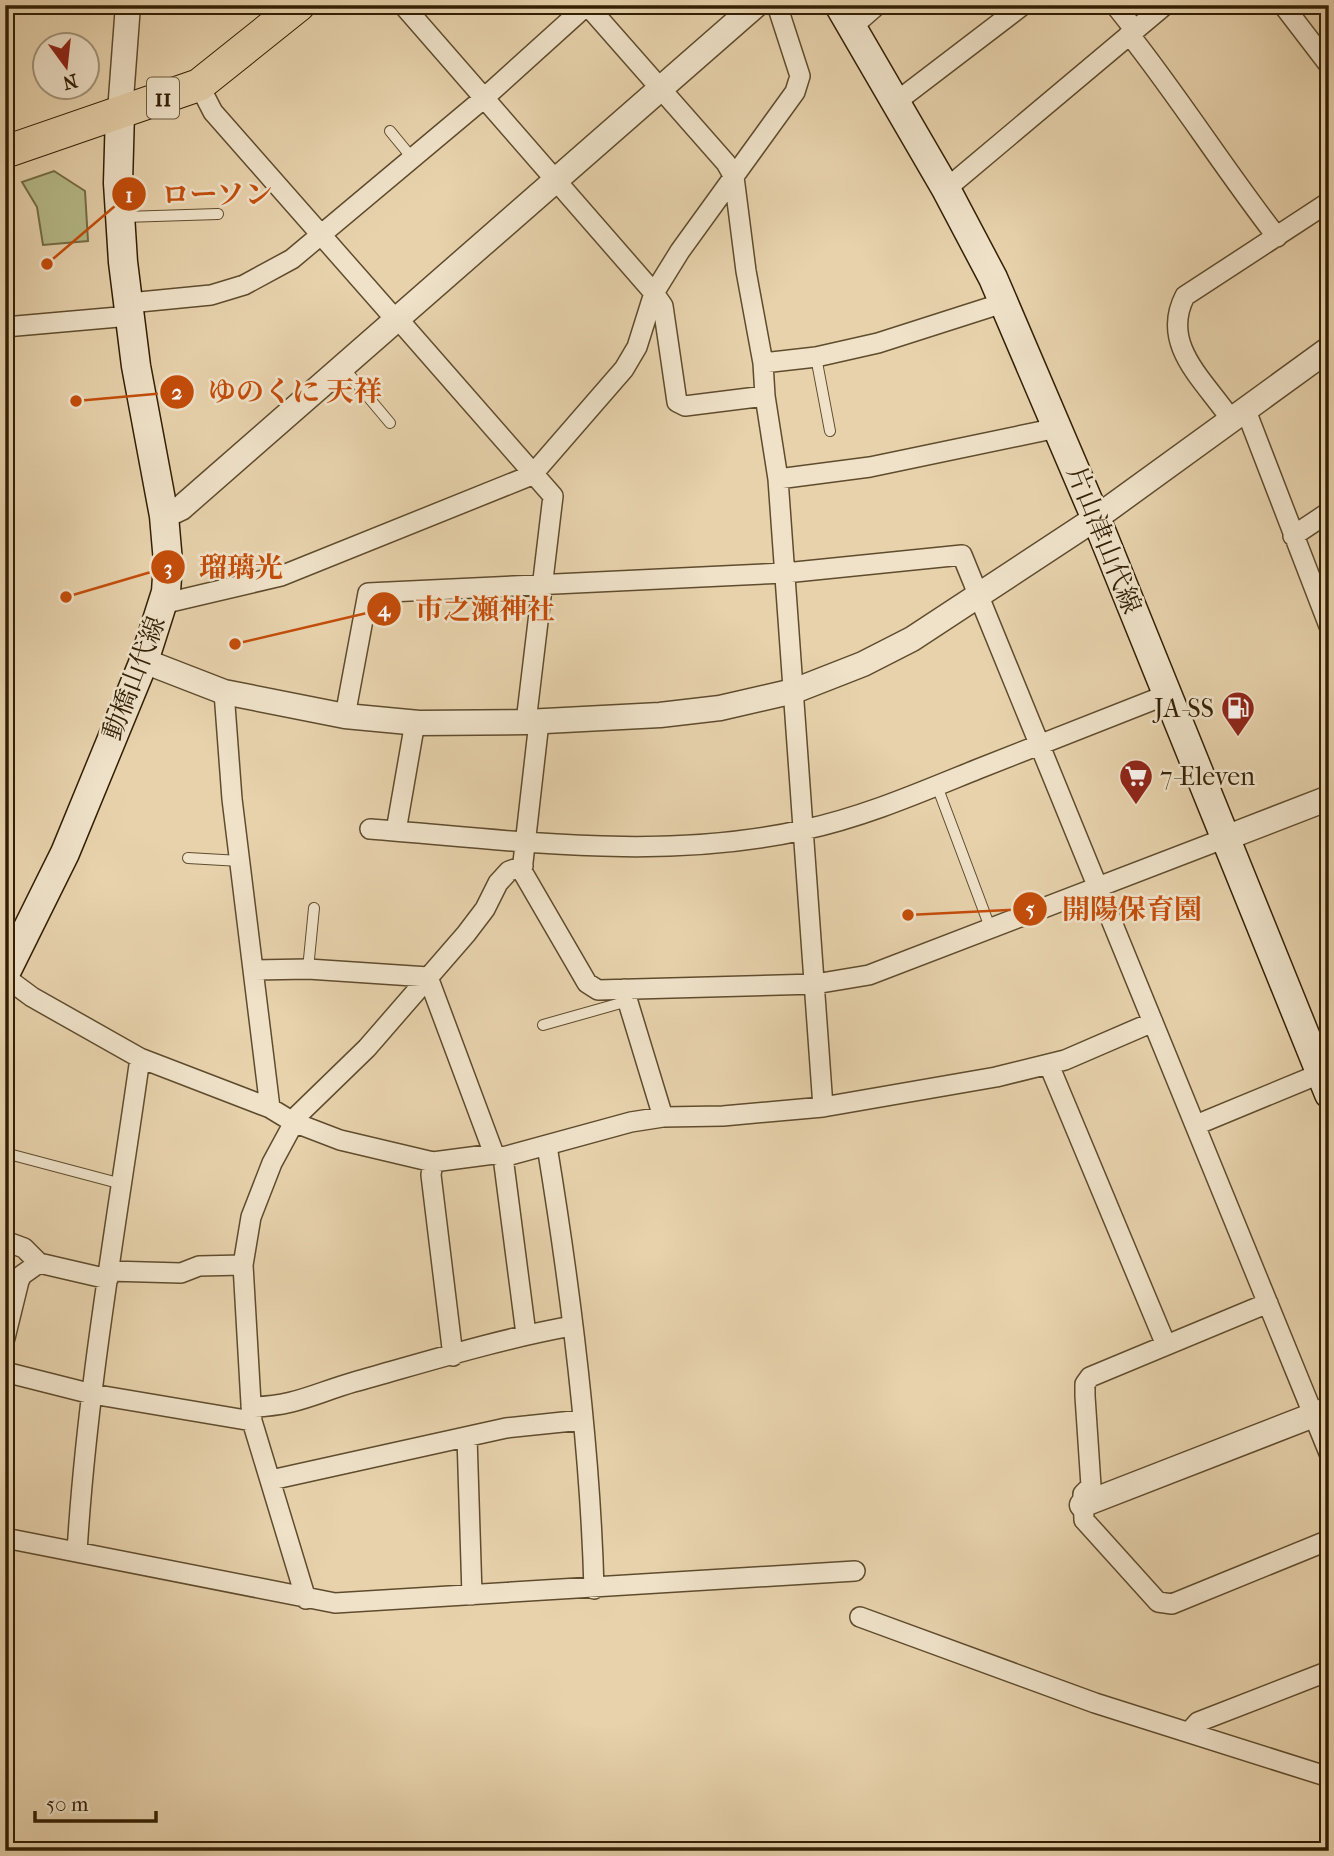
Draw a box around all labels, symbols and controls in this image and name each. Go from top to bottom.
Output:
north arrow [32,32,102,102]
text: N [60,69,80,94]
road number: 11 [147,78,179,118]
callout: ローソン [112,170,287,219]
text: ローソン [162,178,272,211]
text: 1 [125,183,133,207]
callout: ゆのくに 天祥 [159,367,396,416]
text: ゆのくに 天祥 [208,375,382,408]
text: 2 [172,380,183,404]
street label: 片山津山代線 [1060,462,1148,618]
callout: 瑠璃光 [150,543,297,592]
text: 瑠璃光 [199,551,283,584]
text: 3 [164,556,172,580]
callout: 市之瀬神社 [366,585,569,634]
text: 市之瀬神社 [415,593,555,626]
text: 4 [377,597,392,622]
street label: 動橋山代線 [96,612,172,744]
fuel station icon: JA-SS [1219,689,1257,738]
place label: JA-SS [1152,693,1214,724]
supermarket icon: 7-Eleven [1117,757,1155,806]
place label: 7-Eleven [1160,761,1255,792]
callout: 開陽保育園 [1013,885,1216,934]
text: 開陽保育園 [1062,893,1202,926]
text: 5 [1025,897,1035,921]
scale bar [35,1779,156,1823]
text: 50 m [46,1792,89,1816]

